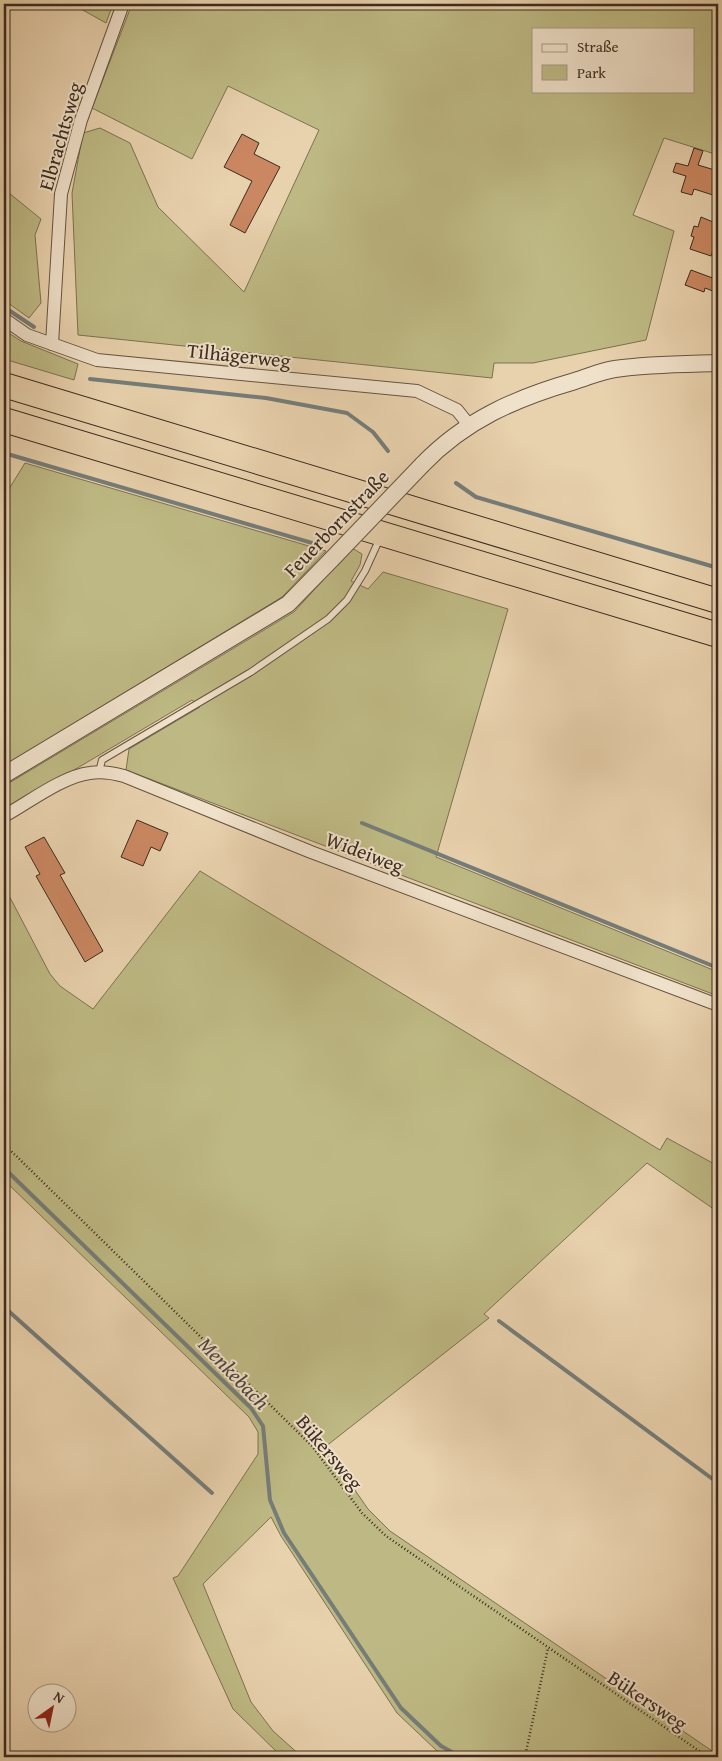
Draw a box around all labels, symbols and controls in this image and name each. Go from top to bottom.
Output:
legend [532,28,694,92]
text: Straße [577,36,619,57]
text: Park [577,62,606,83]
street label: Elbrachtsweg [31,78,89,194]
street label: Tilhägerweg [186,335,292,375]
street label: Feuerbornstraße [277,462,395,584]
street label: Wideiweg [322,824,408,880]
water label: Menkebach [191,1329,277,1417]
street label: Bükersweg [290,1408,370,1496]
street label: Bükersweg [602,1663,694,1737]
north arrow [28,1684,78,1734]
text: N [50,1686,69,1708]

